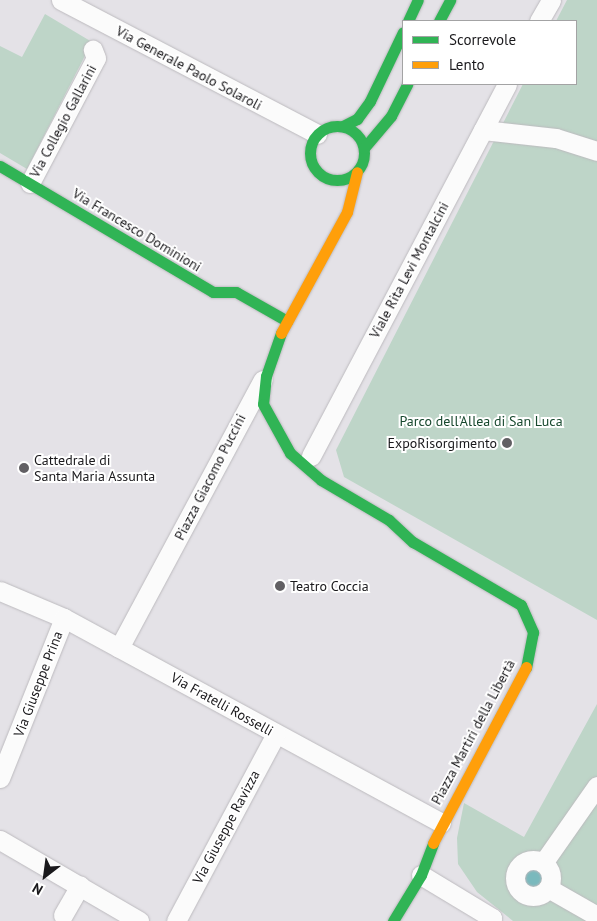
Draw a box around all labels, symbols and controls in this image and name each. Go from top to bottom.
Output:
legend [402,20,577,85]
street label: Via Generale Paolo Solaroli [113,22,265,114]
text: Scorrevole [449,30,516,49]
text: Lento [449,55,485,74]
street label: Via Collegio Gallarini [26,62,100,180]
street label: Via Francesco Dominioni [70,185,204,275]
street label: Viale Rita Levi Montalcini [366,199,452,341]
street label: Piazza Giacomo Puccini [171,411,249,543]
park label: Parco dell'Allea di San Luca [399,413,563,429]
place label: ExpoRisorgimento [387,435,497,451]
marker: ExpoRisorgimento [501,437,513,449]
place label: Cattedrale di Santa Maria Assunta [34,452,156,484]
marker: Cattedrale di Santa Maria Assunta [18,462,30,474]
place label: Teatro Coccia [290,578,369,594]
marker: Teatro Coccia [274,580,286,592]
street label: Via Giuseppe Prina [10,629,66,739]
street label: Piazza Martiri della Libertà [428,657,518,807]
street label: Via Fratelli Rosselli [168,669,276,739]
street label: Via Giuseppe Ravizza [189,767,263,887]
north arrow [20,851,70,901]
text: N [29,879,46,899]

